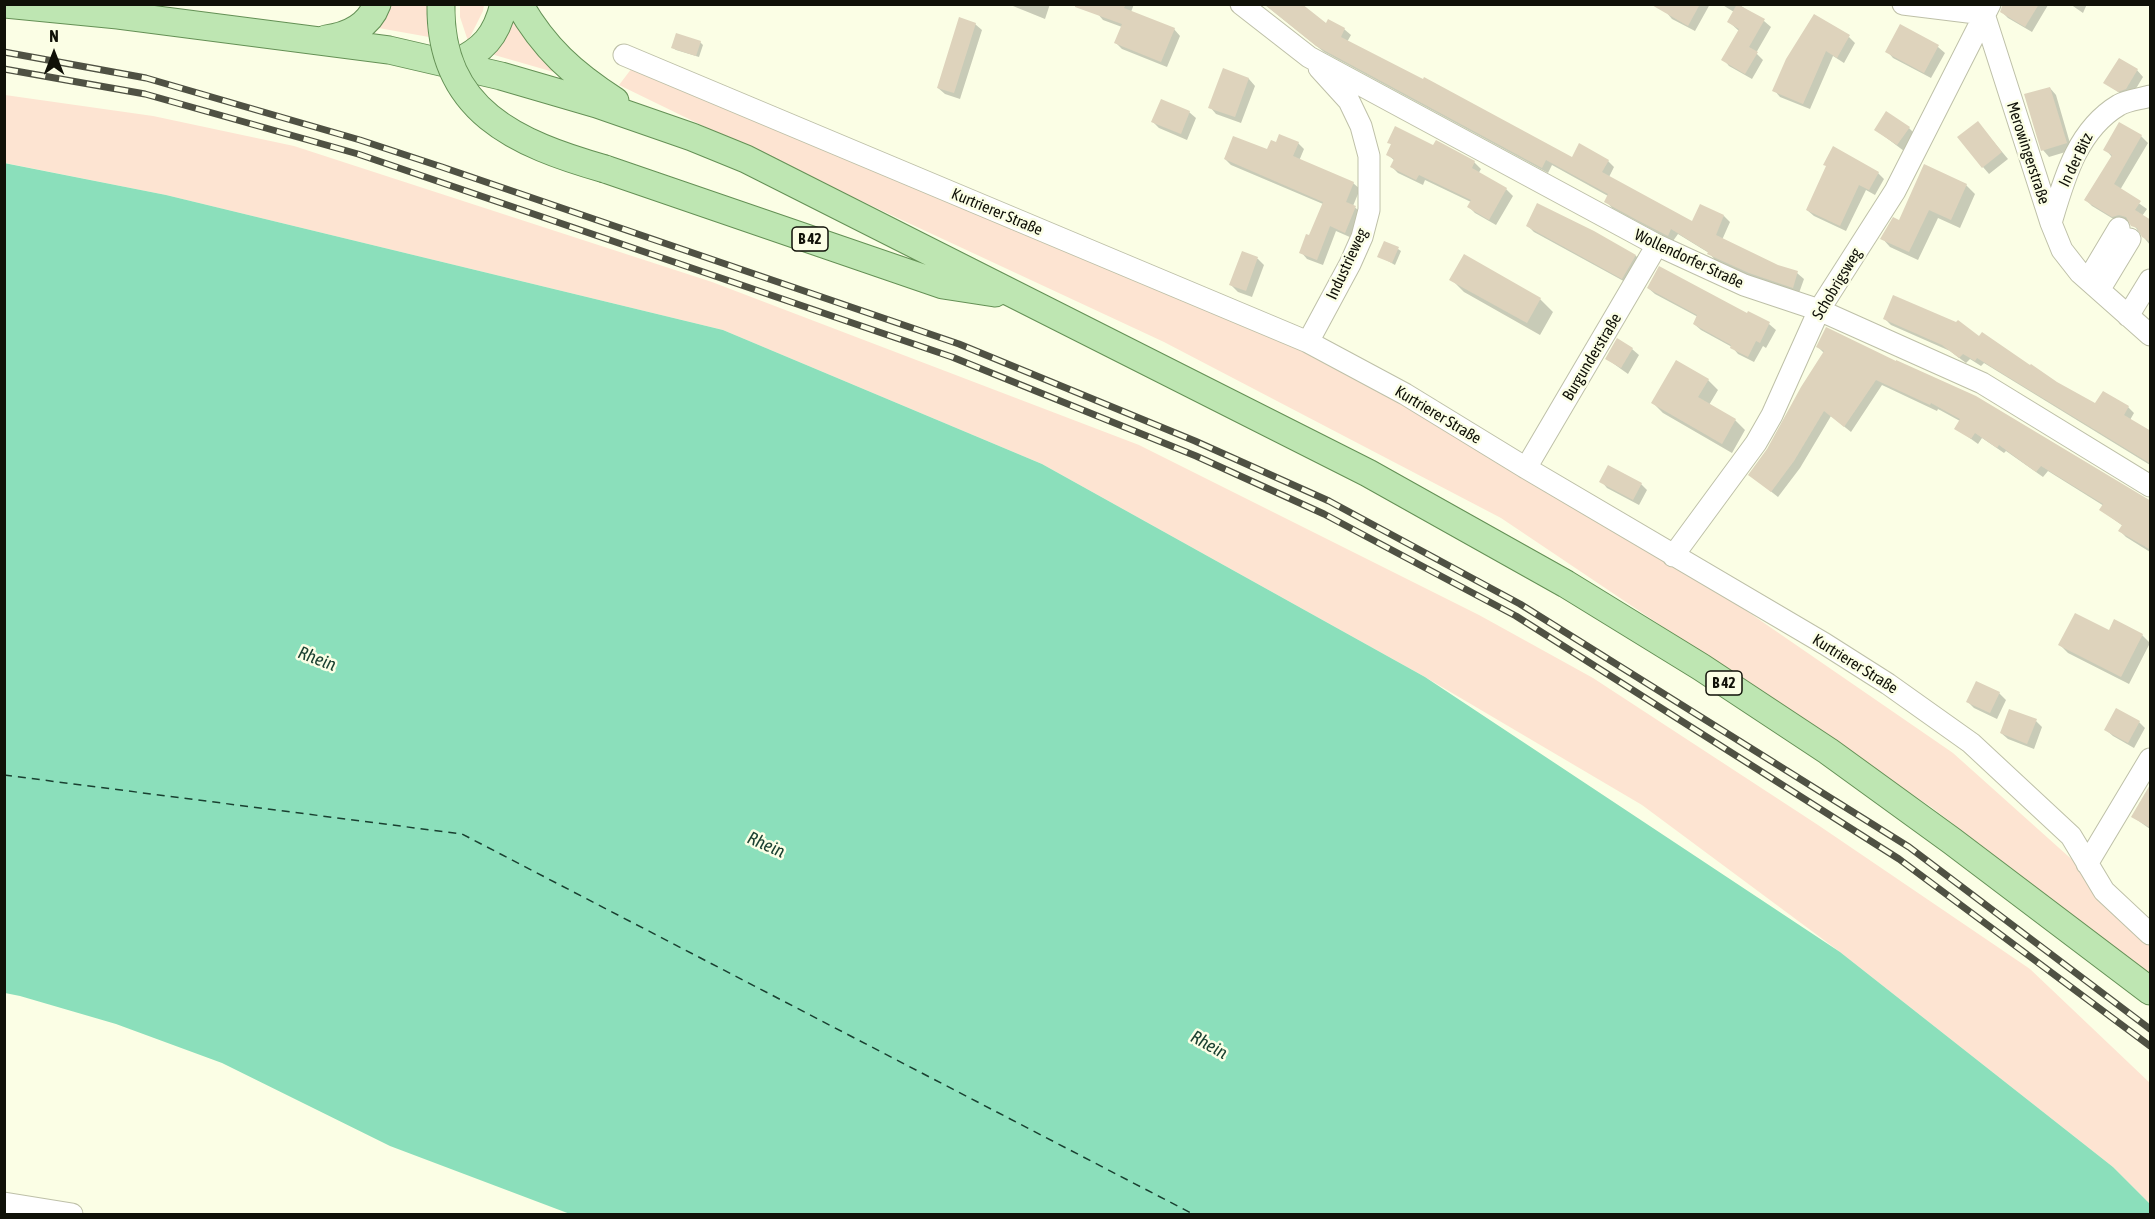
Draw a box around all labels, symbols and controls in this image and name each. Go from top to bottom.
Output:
north arrow [24,24,84,84]
text: N [49,27,59,45]
street label: Merowingerstraße [2002,99,2054,207]
street label: In der Bitz [2055,130,2097,190]
street label: Kurtrierer Straße [949,184,1045,240]
street label: Industrieweg [1322,225,1372,303]
street label: Wollendorfer Straße [1631,225,1747,293]
road number: B 42 [792,227,828,251]
street label: Schobrigsweg [1808,245,1866,323]
street label: Burgunderstraße [1558,310,1626,404]
street label: Kurtrierer Straße [1391,382,1485,448]
street label: Kurtrierer Straße [1809,630,1901,698]
water label: Rhein [295,642,339,676]
road number: B 42 [1706,671,1742,695]
water label: Rhein [744,827,788,863]
water label: Rhein [1187,1026,1231,1064]

